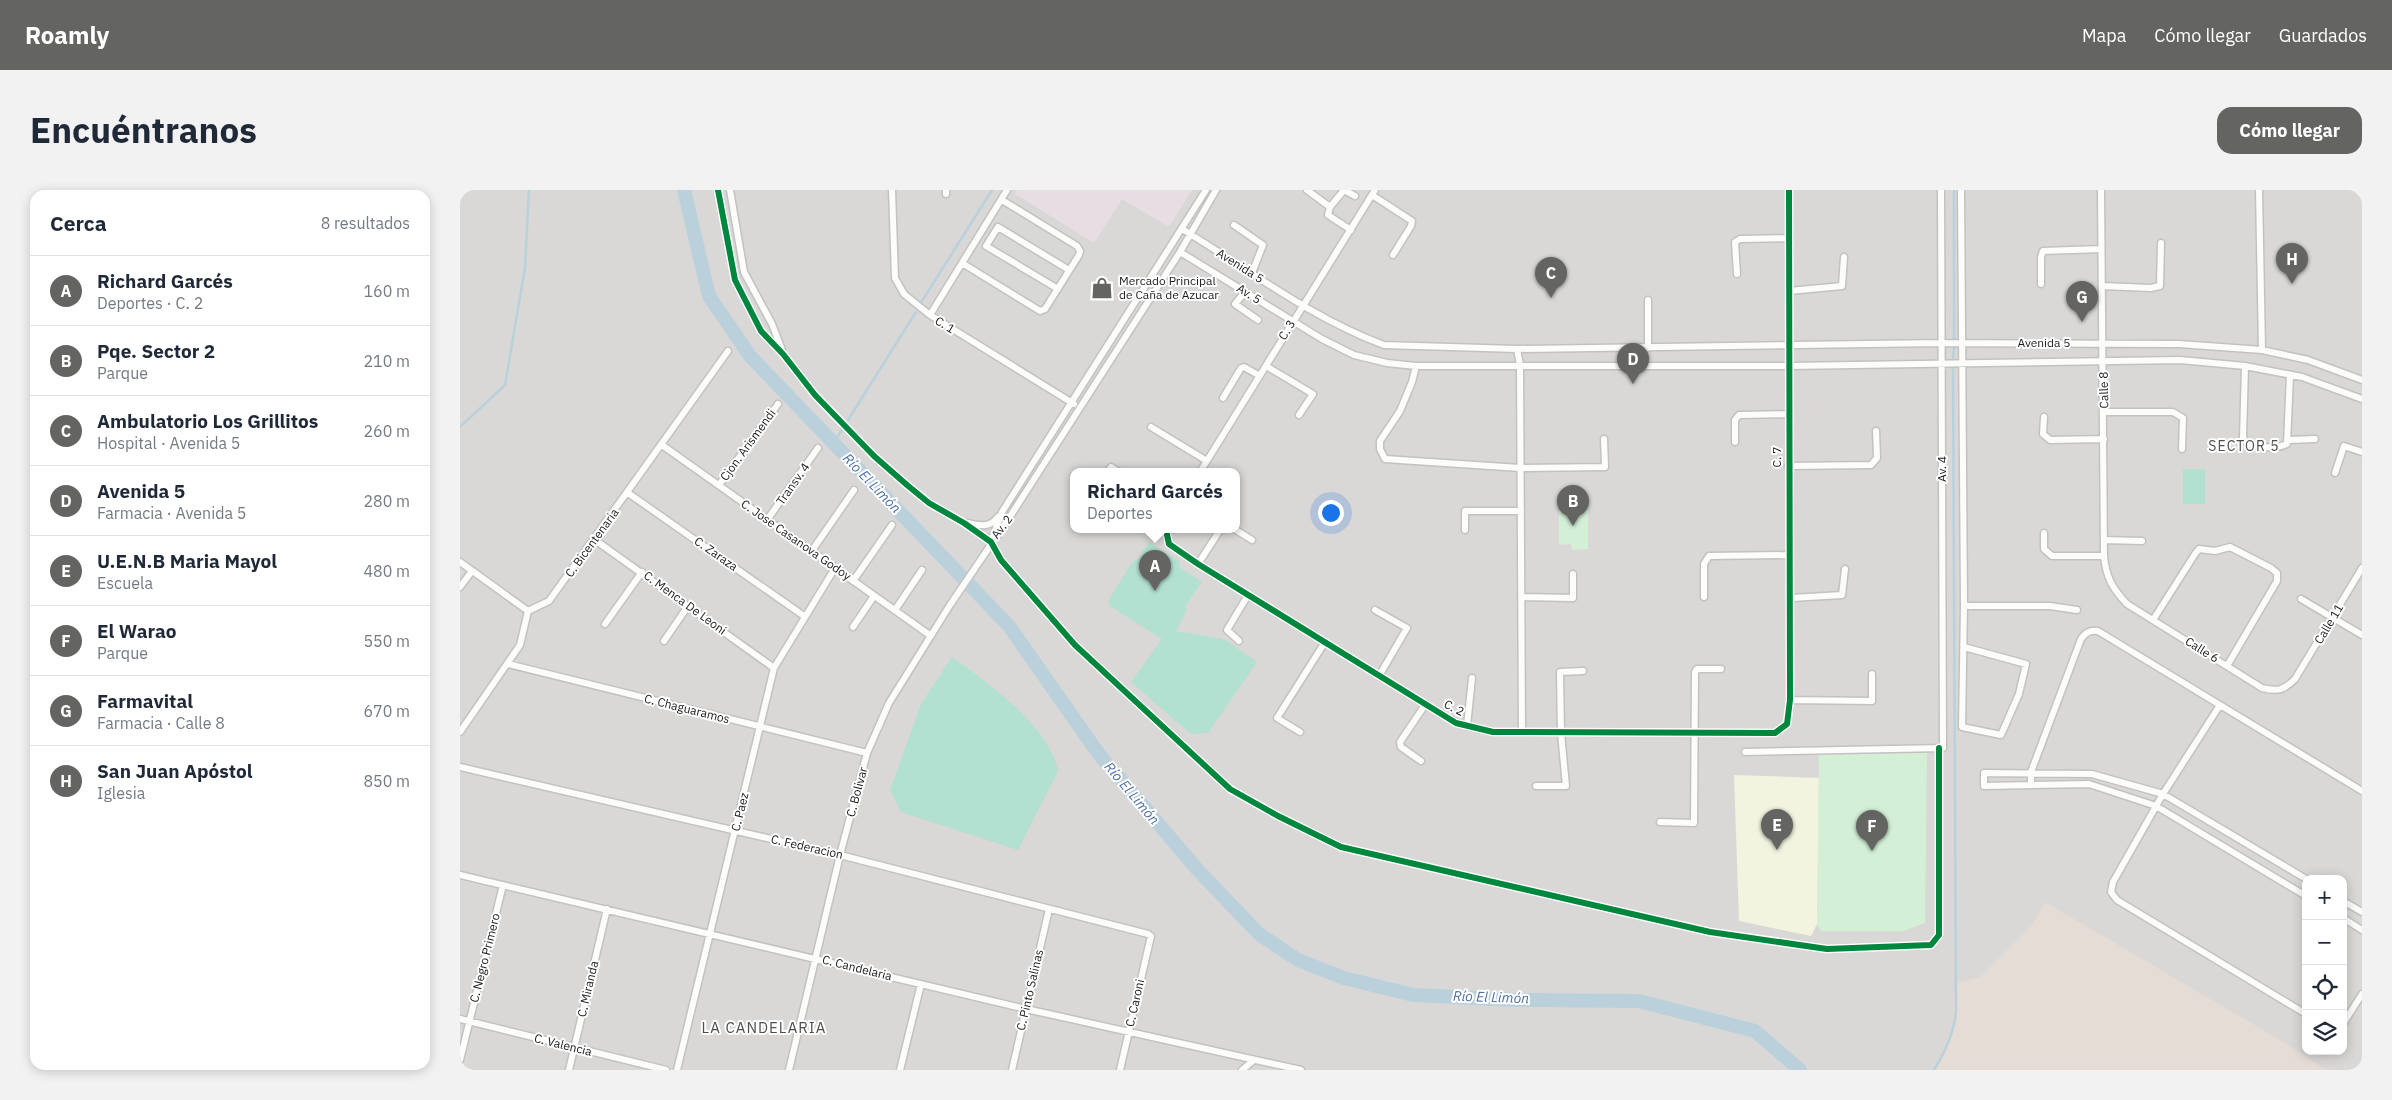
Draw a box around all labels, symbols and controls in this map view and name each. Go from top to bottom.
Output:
text: Roamly [25,19,109,51]
text: Mapa [2082,24,2126,47]
text: Cómo llegar [2154,24,2251,47]
text: Guardados [2279,24,2367,47]
text: Encuéntranos [30,107,257,153]
button: Cómo llegar [2217,107,2362,154]
text: Cerca [50,209,107,237]
text: 8 resultados [321,213,410,233]
pin: H [2276,243,2308,284]
street label: Avenida 5 [1214,245,1267,286]
pin: C [1535,257,1567,298]
text: Richard Garcés [97,269,233,293]
place label: Mercado Principal de Caña de Azucar [1119,273,1219,302]
shop icon: Mercado Principal de Caña de Azucar [1089,275,1115,301]
street label: Av. 5 [1234,280,1264,307]
text: A [61,281,71,301]
text: 160 m [363,281,410,301]
pin: G [2066,281,2098,322]
text: Deportes · C. 2 [97,293,203,313]
street label: C. 1 [932,313,958,336]
street label: C. 3 [1275,317,1298,342]
street label: Avenida 5 [2017,335,2071,350]
text: Pqe. Sector 2 [97,339,215,363]
pin: D [1617,343,1649,384]
text: B [61,351,71,371]
text: 210 m [363,351,410,371]
text: Parque [97,363,148,383]
street label: Calle 8 [2096,371,2111,409]
street label: Cjon. Arismendi [717,406,779,483]
text: Ambulatorio Los Grillitos [97,409,318,433]
text: C [61,421,71,441]
text: 260 m [363,421,410,441]
text: Hospital · Avenida 5 [97,433,240,453]
district label: SECTOR 5 [2208,437,2280,455]
street label: C. 7 [1769,447,1784,467]
water label: Río El Limón [839,449,905,517]
street label: Av. 4 [1934,456,1949,482]
street label: Transv. 4 [773,460,813,508]
popup [1070,468,1240,533]
text: Avenida 5 [97,479,185,503]
text: Richard Garcés [1087,479,1223,503]
pin: B [1557,485,1589,526]
text: D [60,491,72,511]
text: 280 m [363,491,410,511]
street label: C. Jose Casanova Godoy [738,496,854,583]
your location [1318,500,1344,526]
text: Farmacia · Avenida 5 [97,503,246,523]
text: Deportes [1087,503,1153,523]
street label: C. Bicentenaria [562,505,622,580]
street label: Av. 2 [988,512,1015,542]
street label: C. Zaraza [692,533,741,574]
text: U.E.N.B Maria Mayol [97,549,277,573]
pin: A [1139,550,1171,591]
text: E [61,561,71,581]
text: 480 m [363,561,410,581]
street label: C. Menca De Leoni [641,568,730,638]
text: Escuela [97,573,153,593]
street label: Calle 11 [2311,601,2346,647]
text: El Warao [97,619,176,643]
text: F [61,631,71,651]
text: 550 m [363,631,410,651]
street label: Calle 6 [2183,633,2222,666]
text: Parque [97,643,148,663]
text: Farmavital [97,689,193,713]
street label: C. Chaguaramos [643,691,732,726]
street label: C. 2 [1442,696,1467,719]
text: G [60,701,72,721]
text: 670 m [363,701,410,721]
text: Farmacia · Calle 8 [97,713,225,733]
water label: Río El Limón [1101,758,1163,828]
text: San Juan Apóstol [97,759,252,783]
street label: C. Bolivar [843,765,871,818]
text: H [60,771,72,791]
text: 850 m [363,771,410,791]
text: Iglesia [97,783,145,803]
street label: C. Paez [727,791,752,833]
pin: E [1761,809,1793,850]
pin: F [1856,810,1888,851]
street label: C. Federacion [770,831,845,862]
map controls [2302,875,2347,1055]
button: + [2302,875,2347,920]
street label: C. Negro Primero [466,911,503,1004]
button: − [2302,920,2347,965]
street label: C. Pinto Salinas [1013,948,1046,1032]
street label: C. Candelaria [821,952,894,984]
street label: C. Miranda [574,959,601,1018]
button: locate [2302,965,2347,1010]
street label: C. Caroni [1122,978,1147,1028]
water label: Río El Limón [1453,987,1530,1007]
button: layers [2302,1010,2347,1055]
district label: LA CANDELARIA [702,1018,826,1037]
street label: C. Valencia [533,1030,594,1059]

